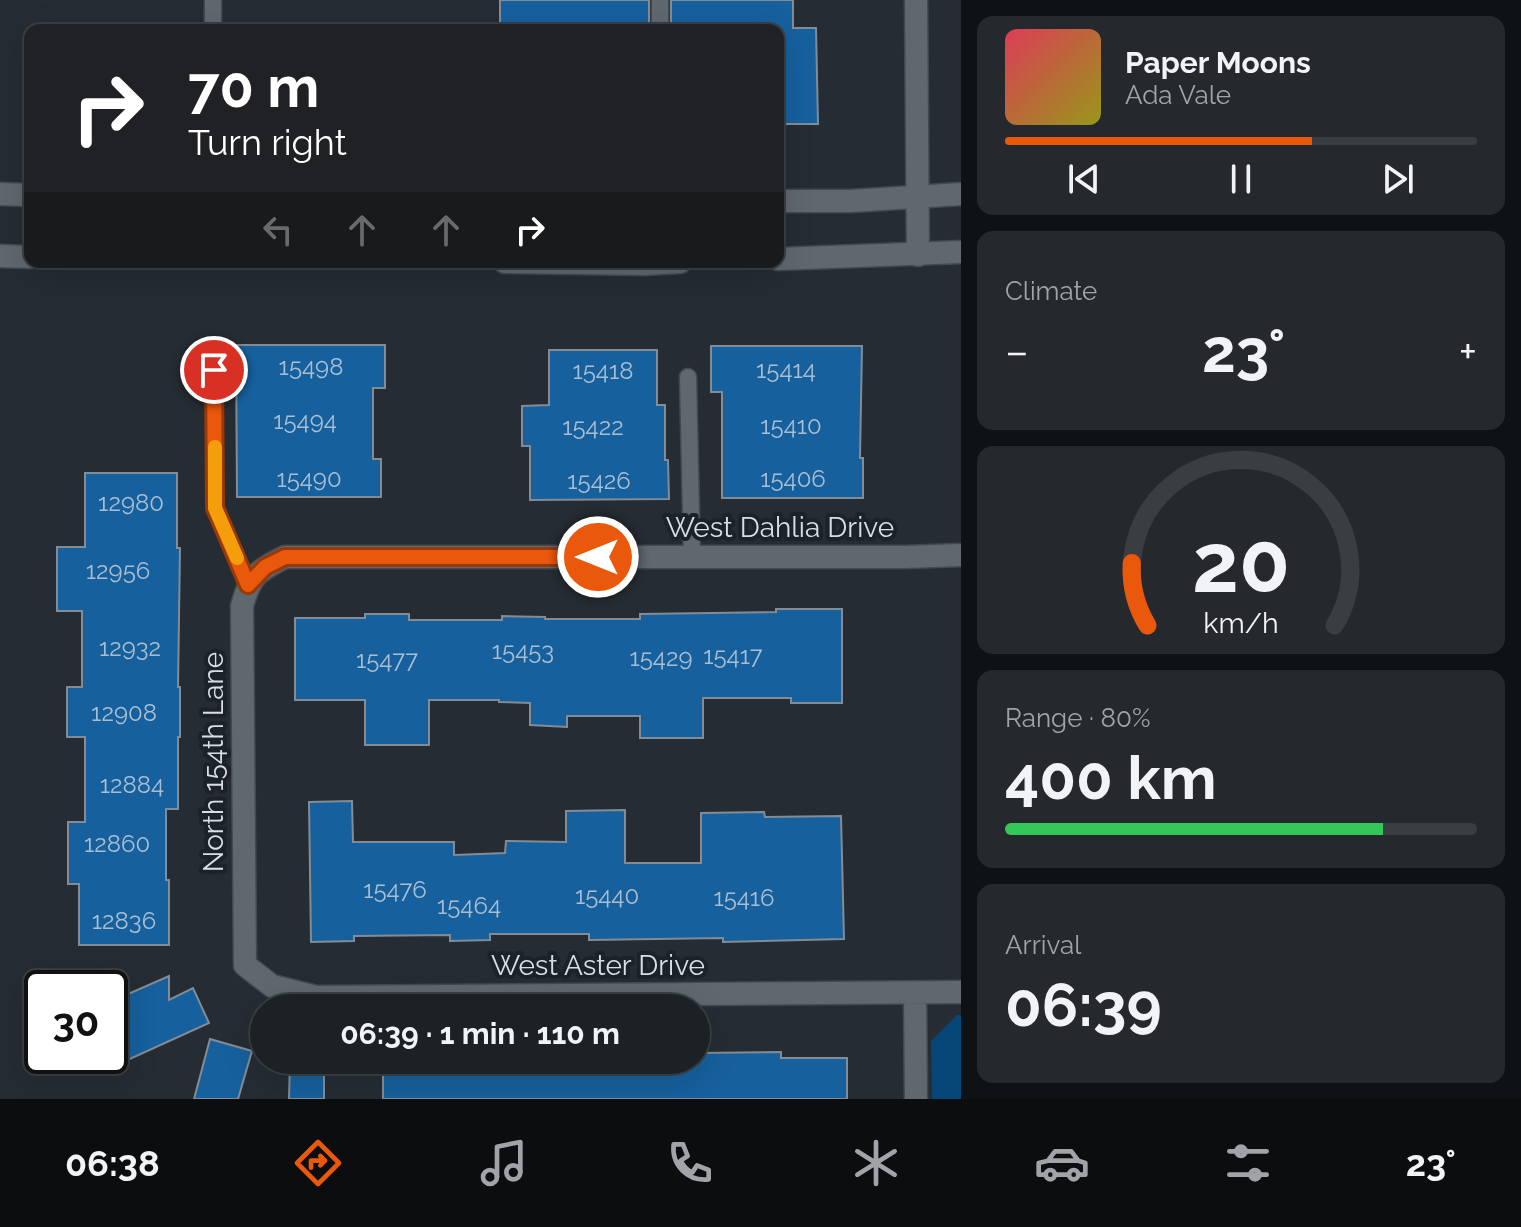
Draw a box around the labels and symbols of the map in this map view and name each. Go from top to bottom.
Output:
pin [180,336,248,404]
house number: 15498 [279,352,343,381]
house number: 15414 [756,355,816,384]
house number: 15418 [573,356,633,385]
house number: 15494 [273,406,337,435]
house number: 15410 [760,411,822,440]
house number: 15422 [562,412,624,441]
house number: 15490 [276,464,342,493]
house number: 15406 [760,464,826,493]
house number: 15426 [567,466,631,495]
house number: 12980 [98,488,164,517]
street label: West Dahlia Drive [666,511,894,544]
position arrow [556,515,640,599]
house number: 12956 [86,556,150,585]
house number: 12932 [99,633,161,662]
house number: 15453 [492,636,554,665]
house number: 15417 [703,641,763,670]
house number: 15429 [629,643,693,672]
house number: 15477 [356,645,418,674]
street label: North 154th Lane [197,652,230,872]
house number: 12908 [91,698,157,727]
house number: 12884 [100,770,164,799]
house number: 12860 [84,829,150,858]
house number: 15476 [363,875,427,904]
house number: 15440 [575,881,639,910]
house number: 15416 [713,883,775,912]
house number: 15464 [437,891,501,920]
house number: 12836 [92,906,156,935]
street label: West Aster Drive [491,949,705,982]
speed limit sign: 30 [24,970,128,1074]

